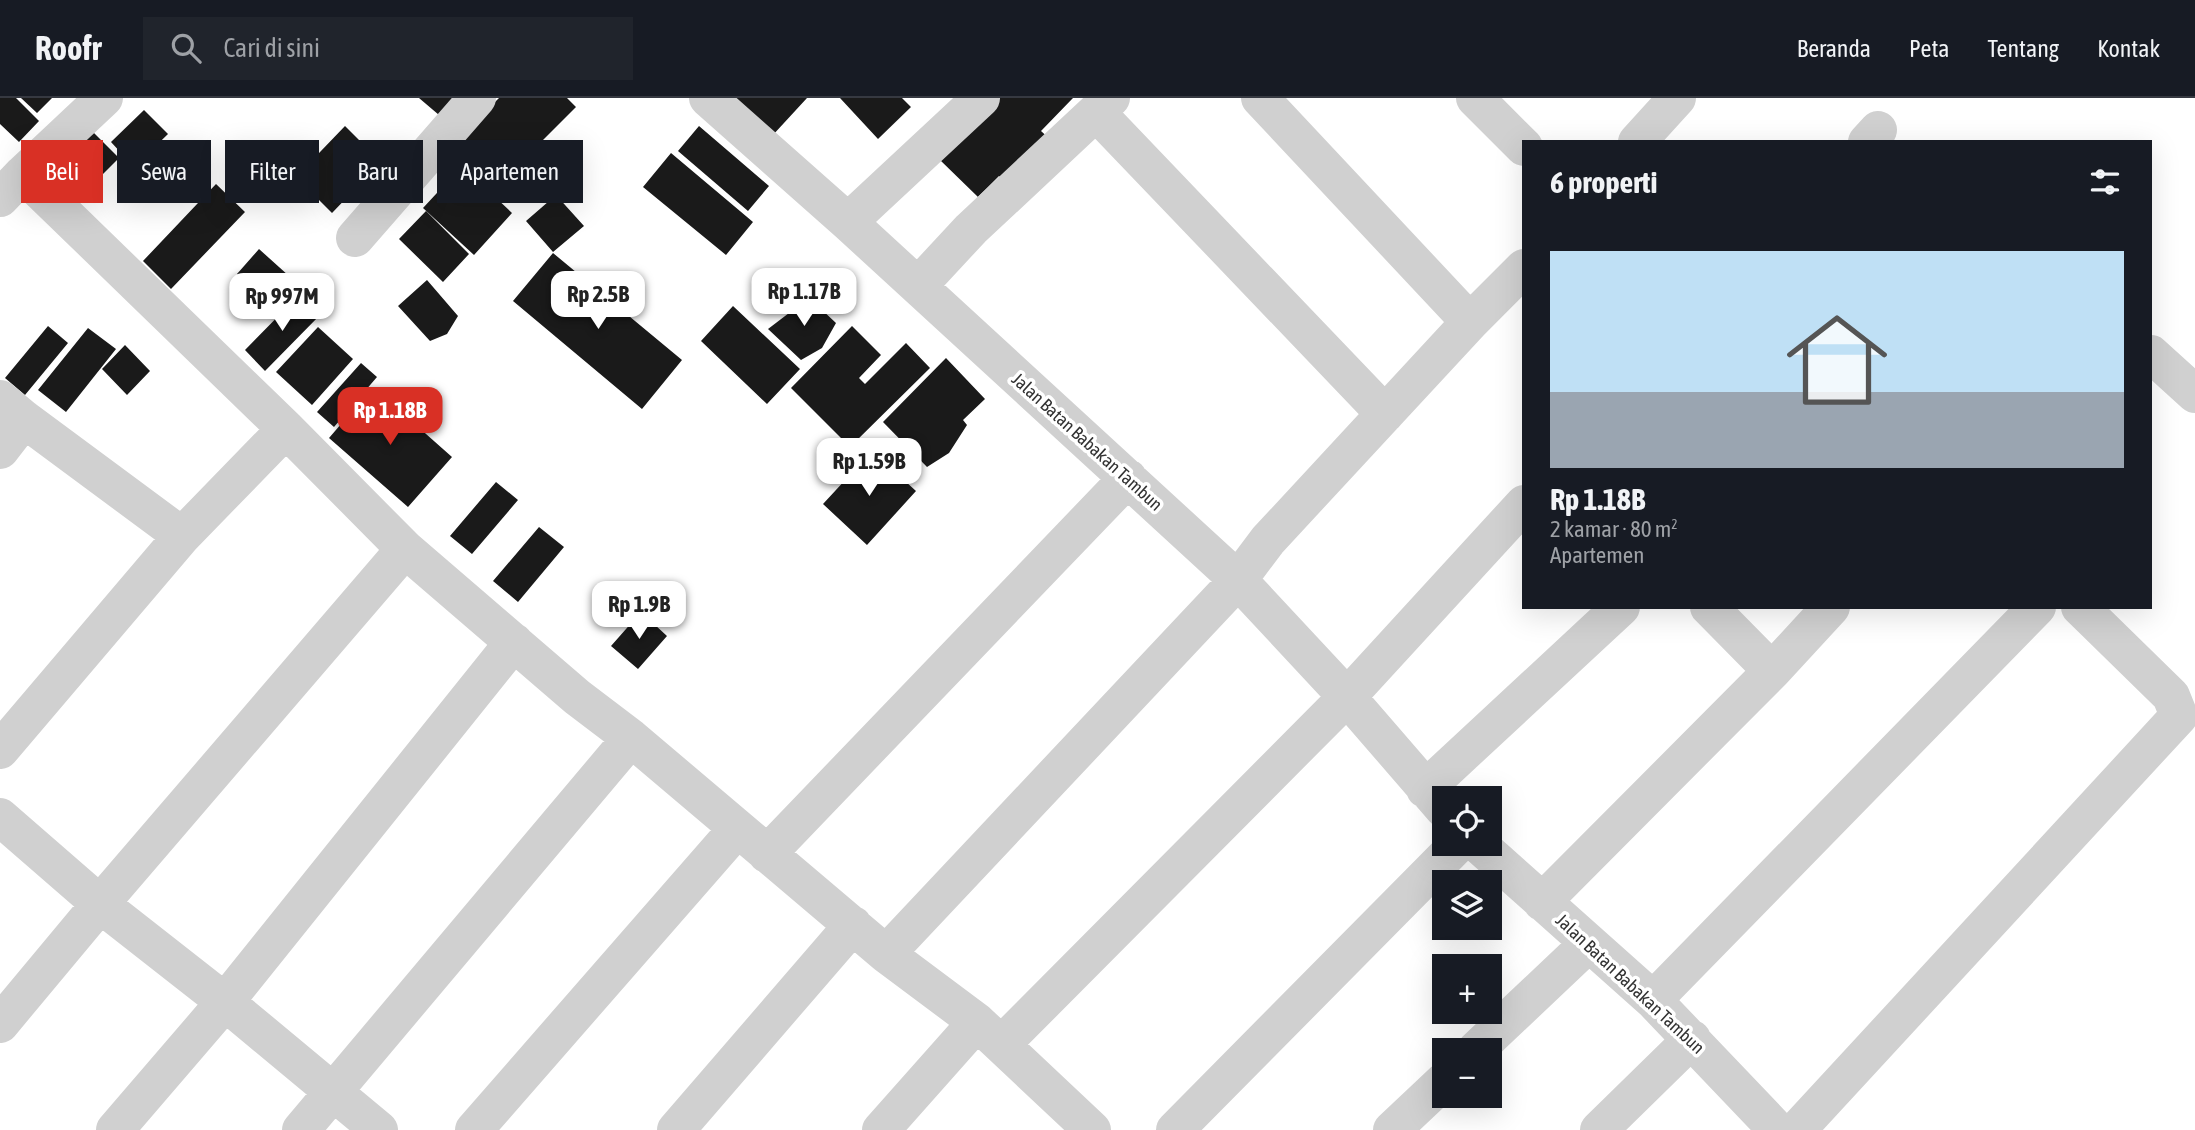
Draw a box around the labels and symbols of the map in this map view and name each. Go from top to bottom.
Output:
pin: Rp 1.17B [732,268,876,328]
pin: Rp 2.5B [533,272,663,331]
pin: Rp 997M [217,274,347,333]
street label: Jalan Batan Babakan Tambun [1008,368,1167,515]
pin: Rp 1.18B [318,388,462,447]
pin: Rp 1.59B [797,438,941,498]
pin: Rp 1.9B [574,582,704,641]
street label: Jalan Batan Babakan Tambun [1552,909,1709,1058]

